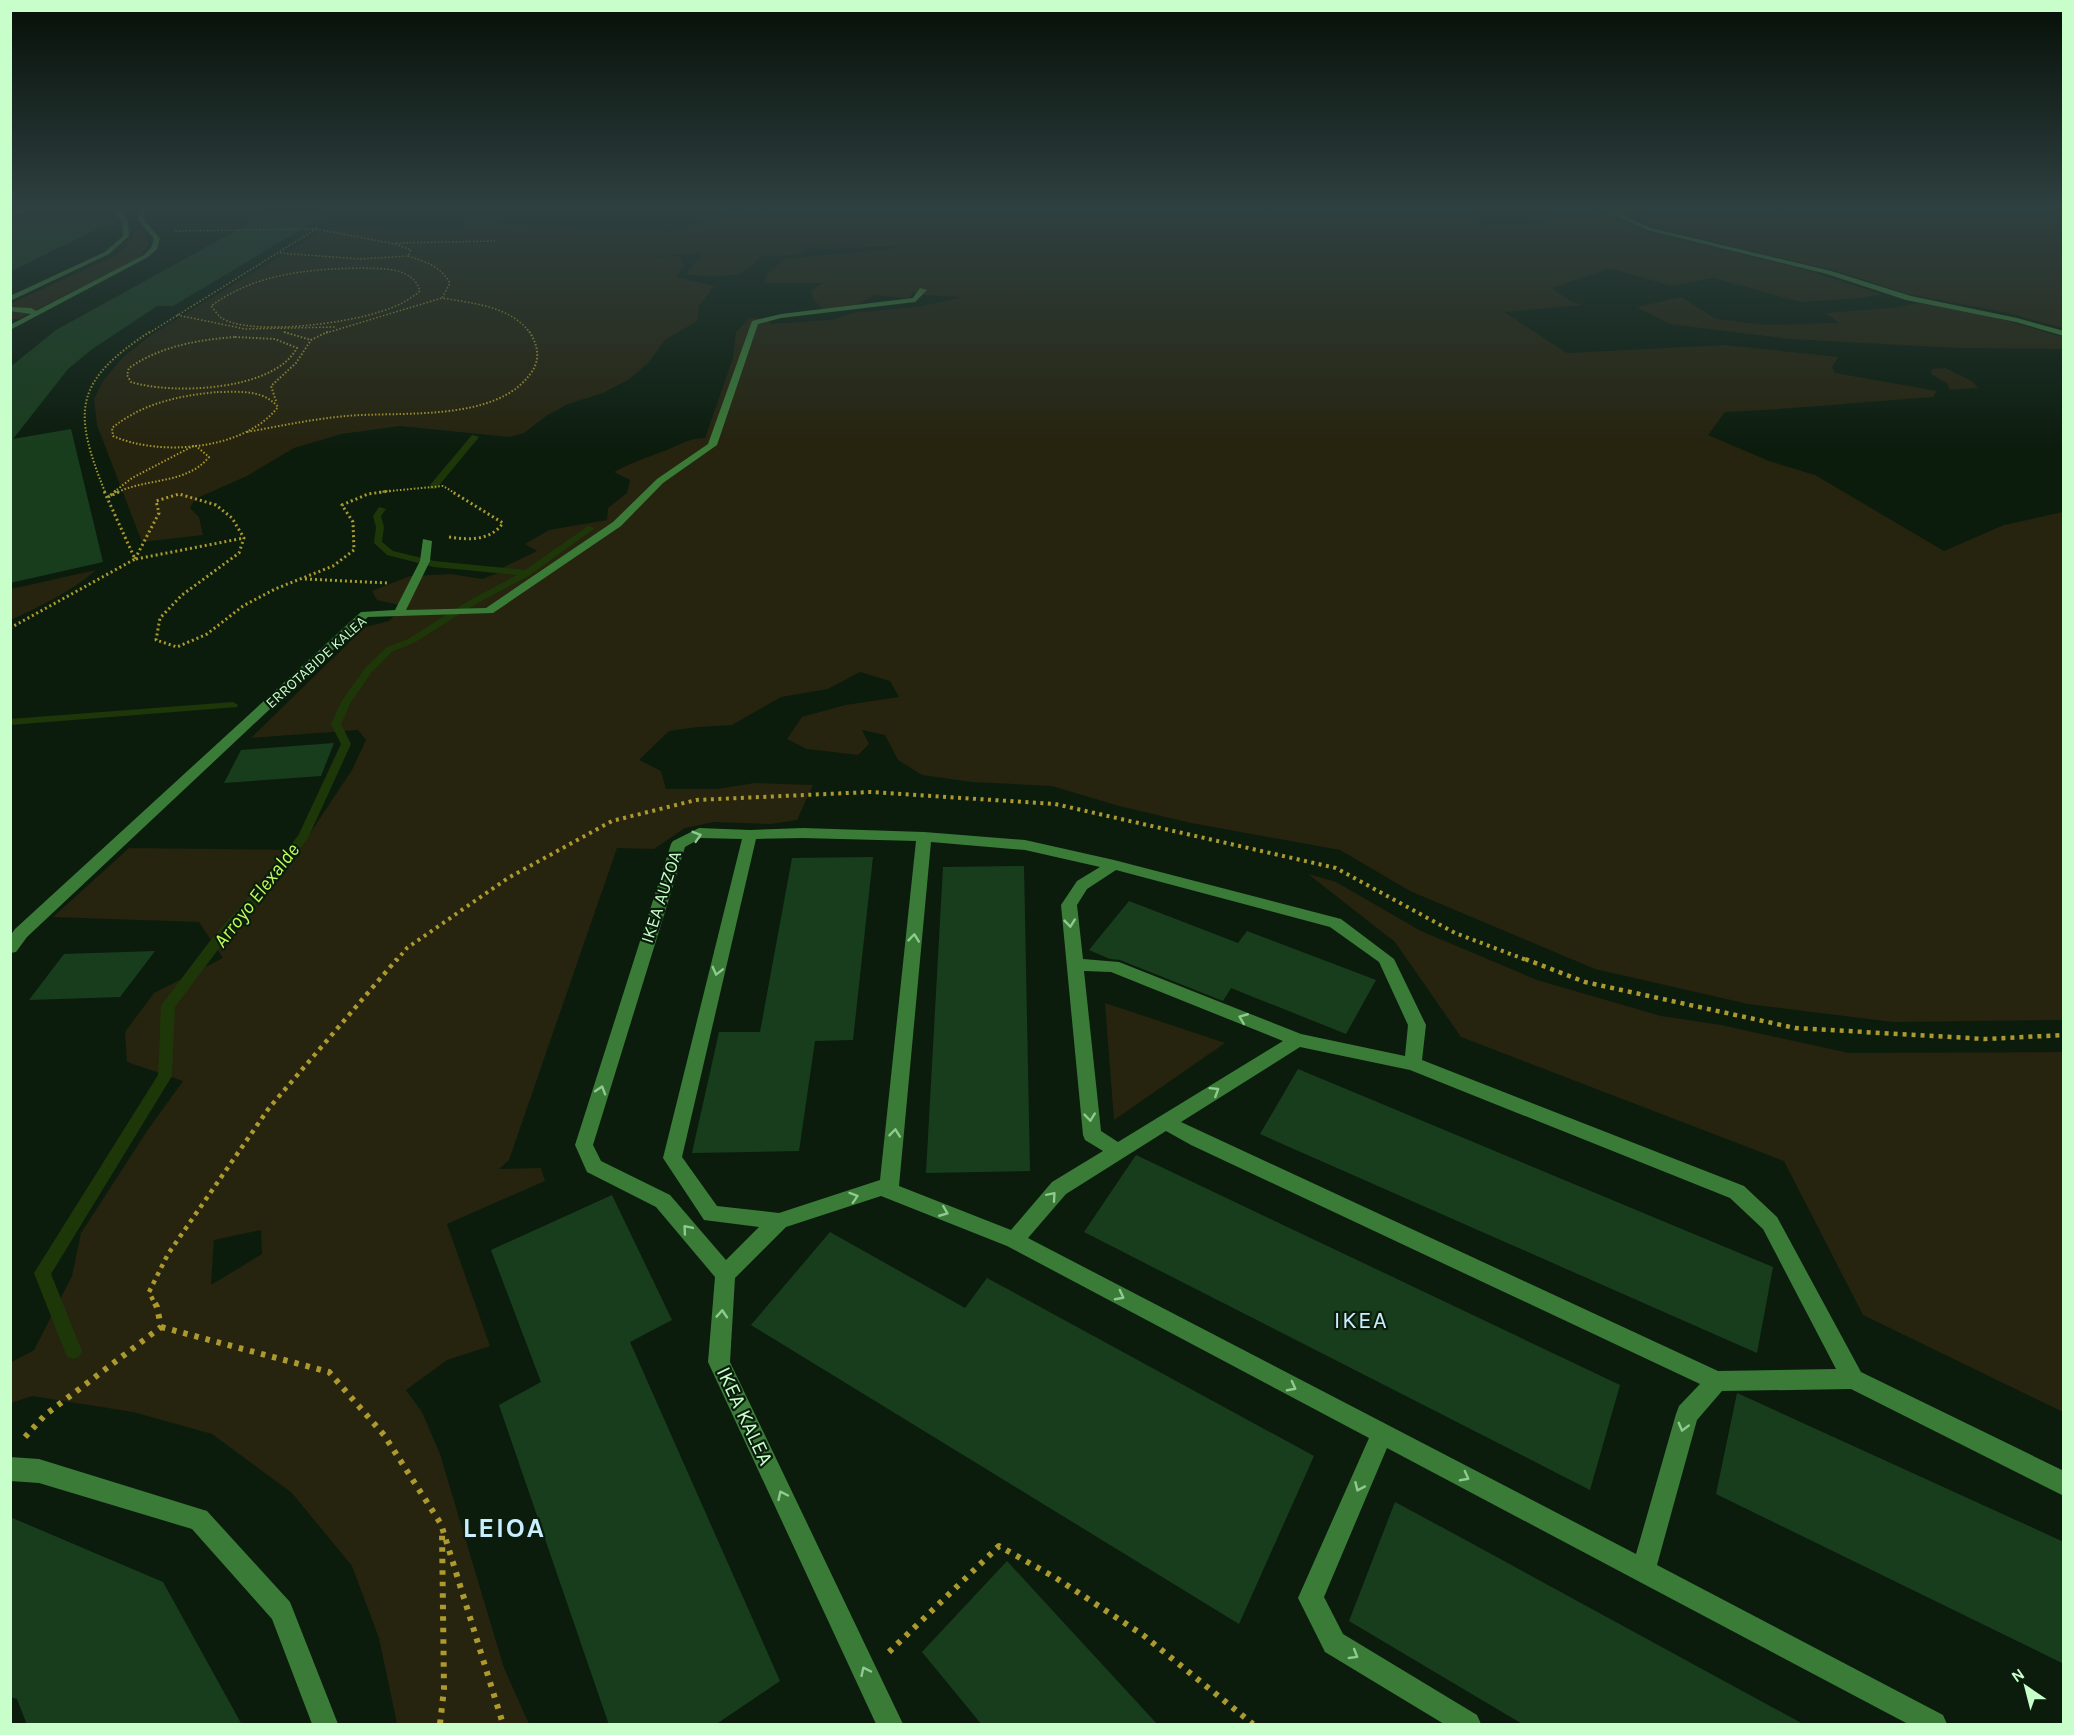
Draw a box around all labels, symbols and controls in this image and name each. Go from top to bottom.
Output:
street label: ERROTABIDE KALEA [262,612,370,712]
one-way arrow [691,831,701,843]
water label: Arroyo Elexalde [209,839,304,952]
street label: IKEA AUZOA [636,848,686,946]
one-way arrow [1063,918,1076,927]
one-way arrow [907,934,920,943]
one-way arrow [712,966,725,976]
one-way arrow [1239,1013,1250,1025]
one-way arrow [594,1085,606,1096]
one-way arrow [1209,1087,1219,1099]
one-way arrow [1083,1112,1096,1121]
one-way arrow [888,1128,901,1137]
one-way arrow [848,1192,859,1204]
one-way arrow [1045,1192,1056,1203]
one-way arrow [938,1205,949,1217]
one-way arrow [683,1225,694,1236]
one-way arrow [1113,1289,1124,1300]
district label: IKEA [1334,1306,1388,1334]
one-way arrow [715,1310,728,1319]
street label: IKEA KALEA [712,1363,778,1469]
one-way arrow [1286,1379,1297,1391]
one-way arrow [1678,1421,1690,1432]
one-way arrow [1459,1470,1469,1481]
one-way arrow [1354,1481,1366,1492]
one-way arrow [777,1491,789,1502]
district label: LEIOA [463,1511,545,1544]
one-way arrow [1348,1648,1358,1660]
north arrow [1996,1657,2056,1717]
text: N [2008,1664,2028,1686]
one-way arrow [861,1667,873,1678]

